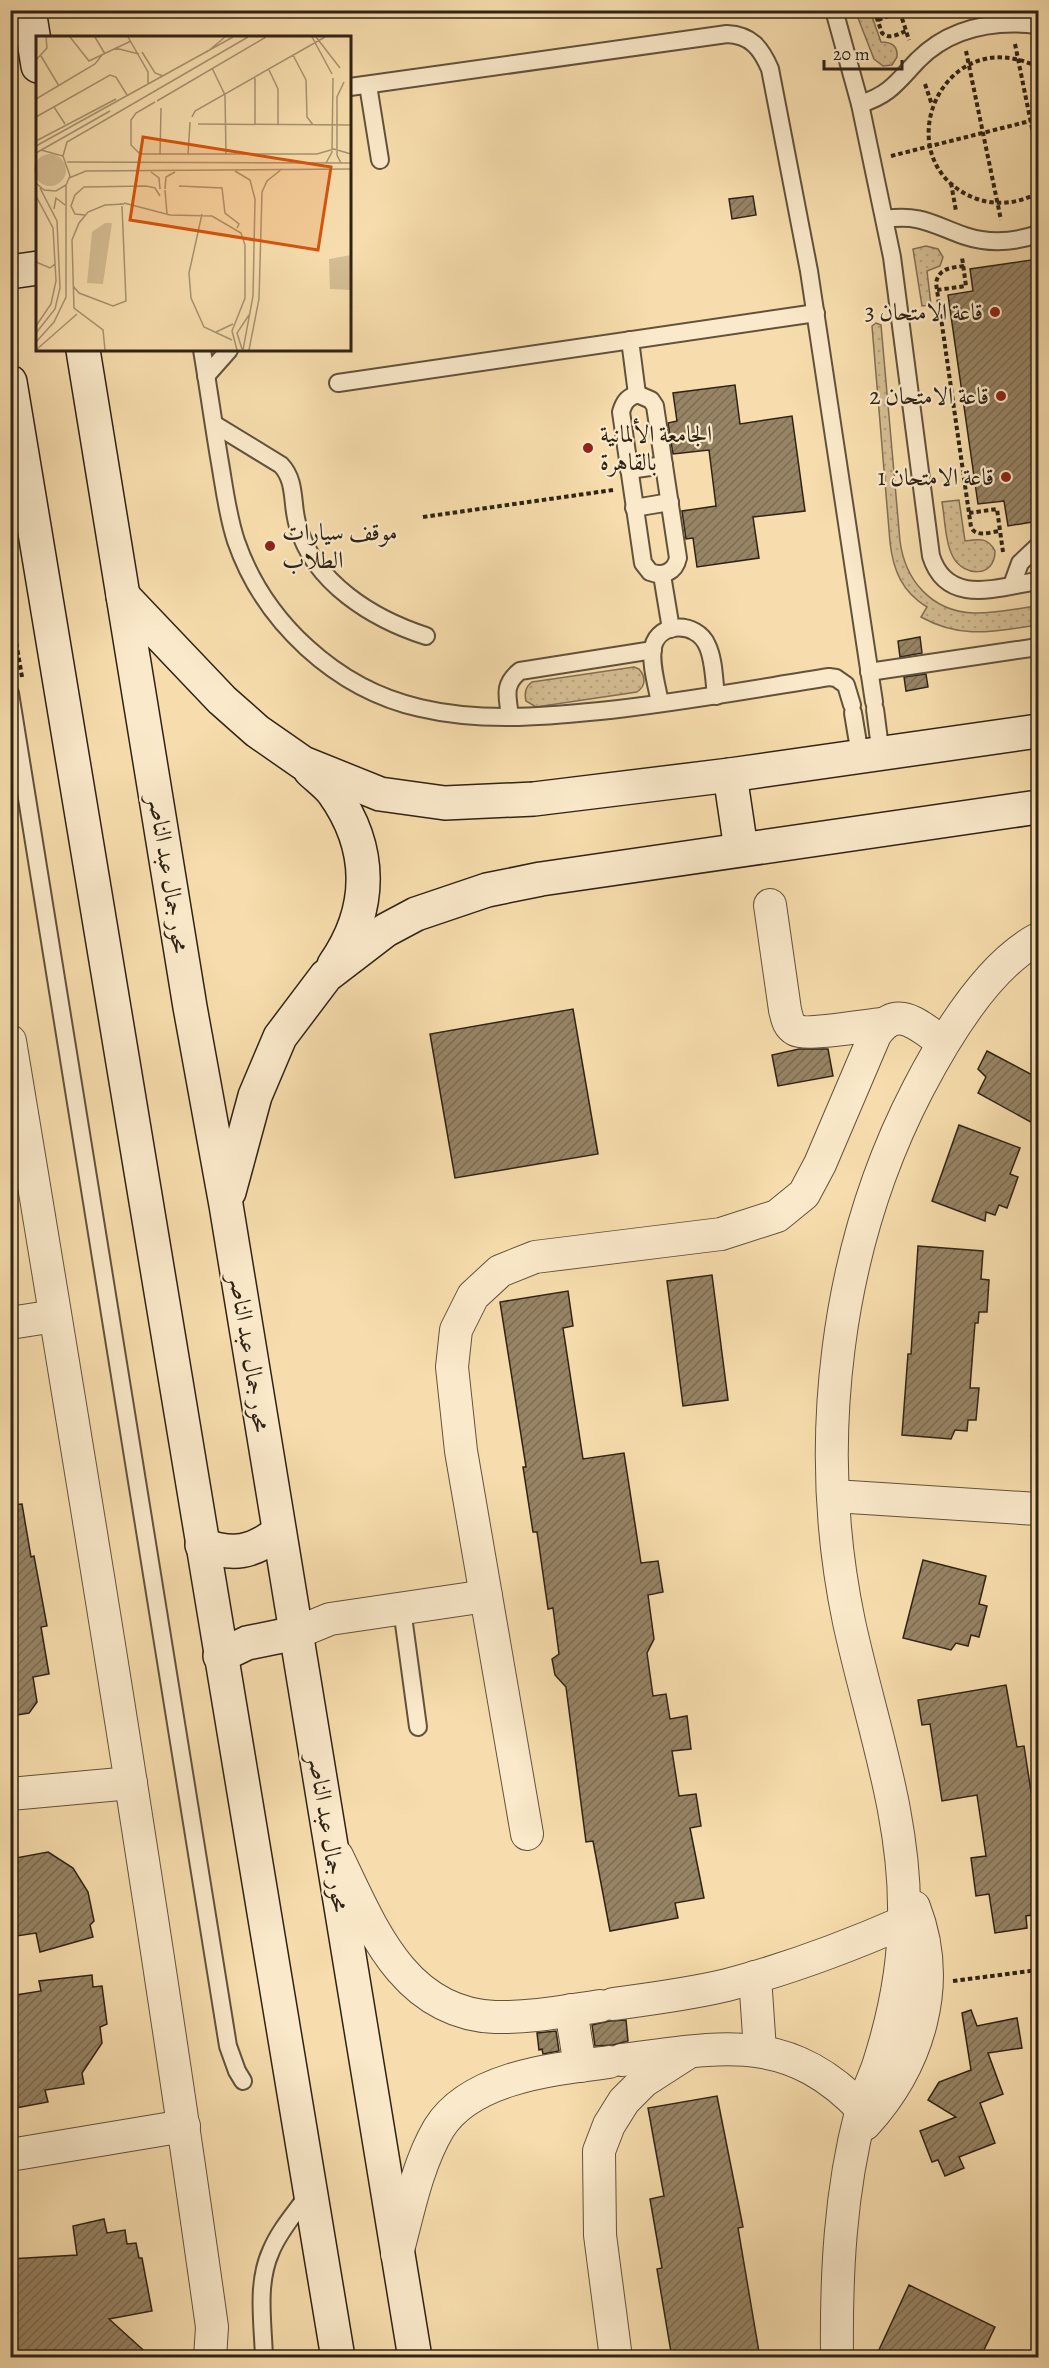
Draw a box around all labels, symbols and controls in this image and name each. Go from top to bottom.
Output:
scale bar [824,33,902,71]
inset map [36,36,351,351]
text: 20 m [833,42,870,66]
place label: قاعة الامتحان 3 [865,296,983,328]
marker: قاعة الامتحان 3 [988,305,1002,319]
place label: قاعة الامتحان 2 [869,380,989,412]
marker: قاعة الامتحان 2 [994,389,1008,403]
place label: الجامعة الألمانية بالقاهرة [600,418,712,478]
marker: الجامعة الألمانية بالقاهرة [581,441,595,455]
place label: قاعة الامتحان 1 [877,461,994,493]
marker: قاعة الامتحان 1 [999,470,1013,484]
place label: موقف سيارات الطلاب [282,516,398,576]
marker: موقف سيارات الطلاب [263,539,277,553]
street label: محور جمال عبد الناصر [140,790,197,956]
street label: محور جمال عبد الناصر [221,1269,278,1435]
street label: محور جمال عبد الناصر [300,1749,357,1915]

